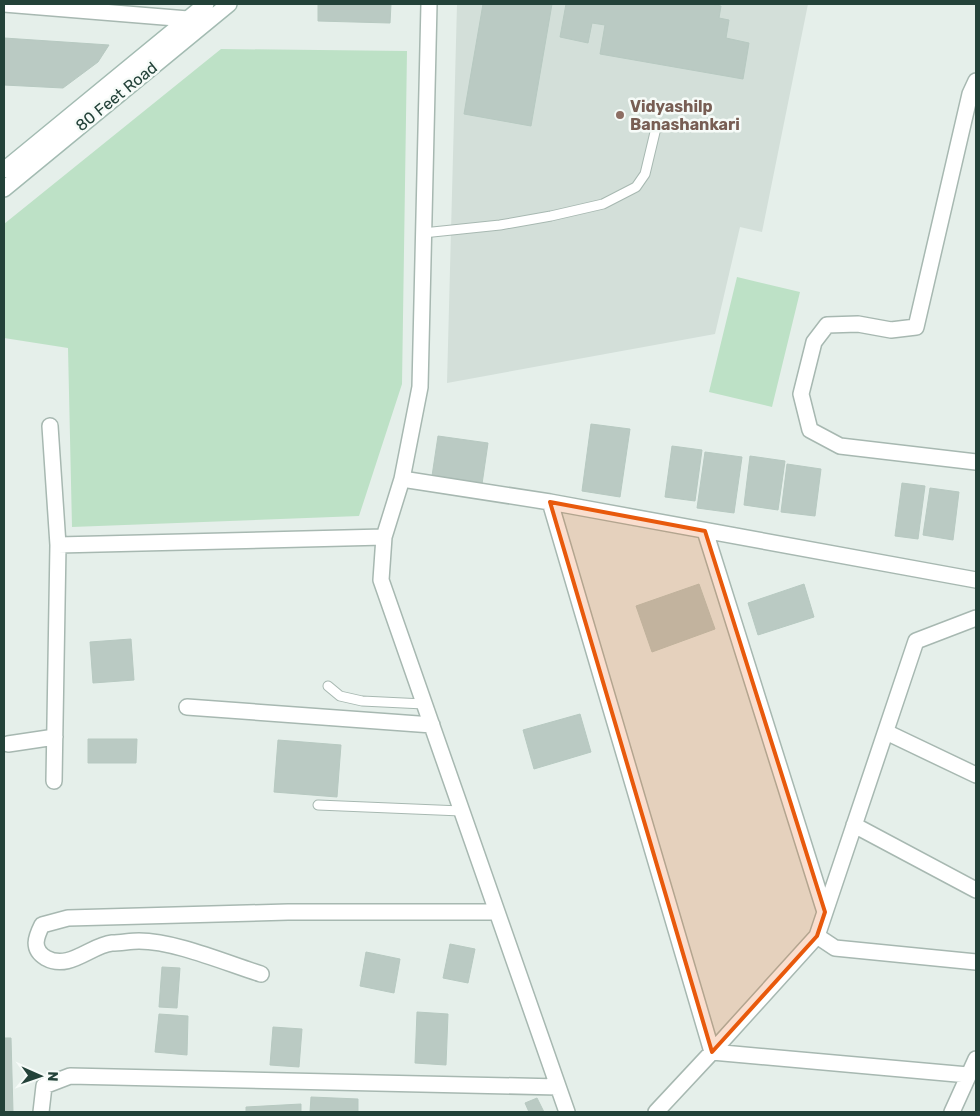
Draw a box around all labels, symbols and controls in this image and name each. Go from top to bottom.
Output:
street label: 80 Feet Road [72,58,161,135]
place label: Vidyashilp Banashankari [630,97,740,134]
marker: Vidyashilp Banashankari [614,109,626,121]
north arrow [15,1051,65,1101]
text: N [44,1071,61,1082]

